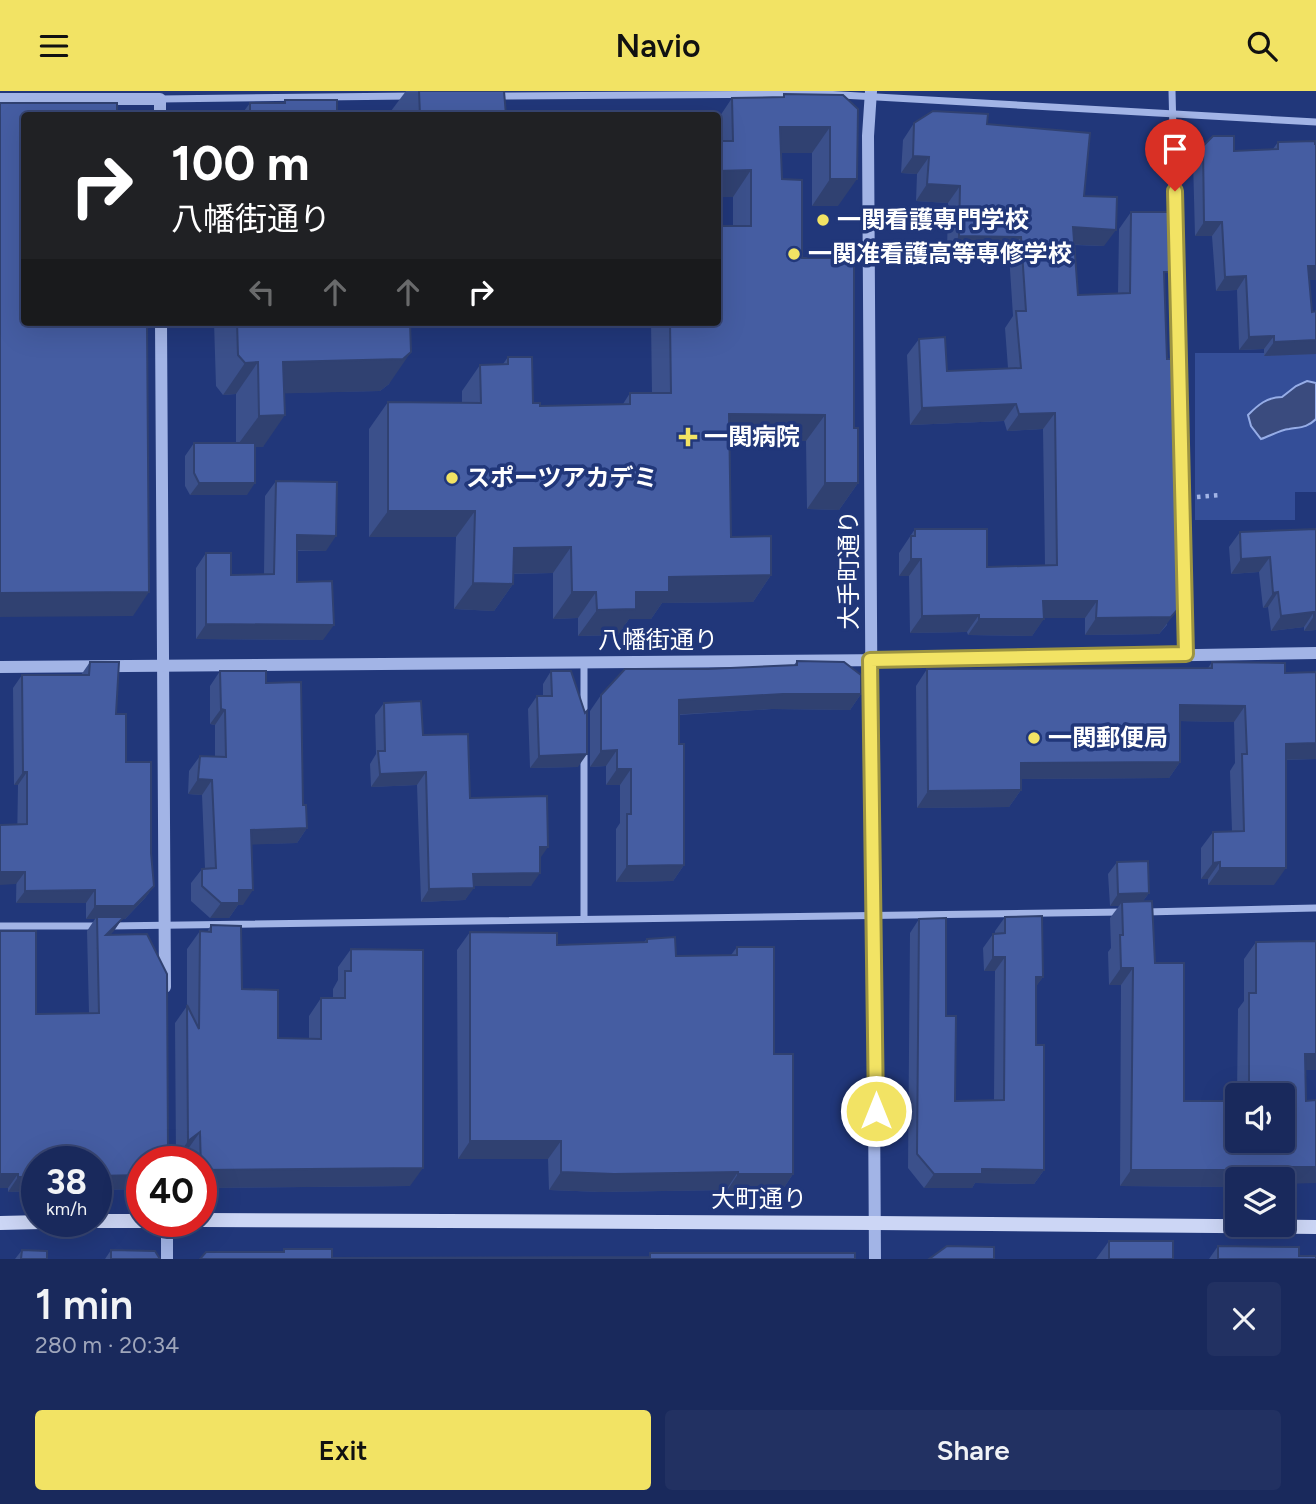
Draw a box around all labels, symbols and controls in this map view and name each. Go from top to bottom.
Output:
icon: menu [35,27,73,65]
text: Navio [615,27,701,65]
icon: search [1243,27,1281,65]
pin [1145,119,1205,191]
icon: arrive [1156,130,1194,168]
text: 100 m [171,133,310,192]
icon: right [56,140,147,231]
text: 八幡街通り [171,200,331,238]
place label: 一関看護専門学校 [837,205,1029,234]
marker: 一関看護専門学校 [815,212,831,228]
place label: 一関准看護高等専修学校 [808,239,1072,268]
marker: 一関准看護高等専修学校 [786,246,802,262]
icon: left [243,273,281,311]
icon: ahead [316,273,354,311]
icon: ahead [389,273,427,311]
icon: right [462,273,500,311]
place label: 一関病院 [704,422,800,451]
marker: 一関病院 [678,427,698,447]
place label: スポーツアカデミ [466,463,658,492]
marker: スポーツアカデミ [444,470,460,486]
street label: 大手町通り [834,510,863,630]
street label: 八幡街通り [598,625,718,654]
place label: 一関郵便局 [1048,723,1168,752]
marker: 一関郵便局 [1026,730,1042,746]
position arrow [839,1074,913,1148]
map controls [1225,1083,1295,1237]
button: sound [1225,1083,1295,1153]
speed limit sign: 40 [126,1146,217,1237]
text: 38 [46,1161,87,1203]
button: layers [1225,1167,1295,1237]
street label: 大町通り [711,1184,807,1213]
text: km/h [46,1198,87,1220]
text: 1 min [35,1279,133,1330]
button: close [1207,1282,1281,1356]
text: 280 m · 20:34 [35,1331,179,1359]
button: Exit [35,1410,651,1490]
button: Share [665,1410,1281,1490]

